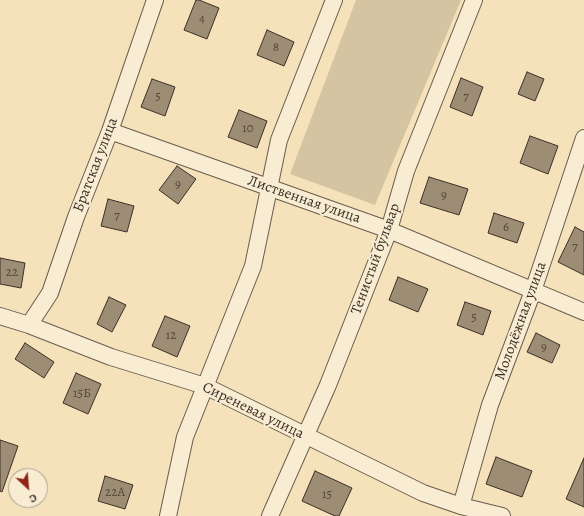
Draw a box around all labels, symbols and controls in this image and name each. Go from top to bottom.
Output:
house number: 4 [199,11,205,27]
house number: 8 [273,40,279,56]
house number: 5 [155,89,161,105]
house number: 7 [463,89,469,105]
street label: Братская улица [70,115,122,215]
house number: 10 [242,121,254,137]
street label: Лиственная улица [245,172,363,228]
house number: 9 [175,177,181,193]
house number: 9 [441,188,447,204]
street label: Тенистый бульвар [348,201,404,317]
house number: 7 [114,208,120,224]
house number: 6 [503,220,509,236]
house number: 7 [572,239,578,255]
street label: Молодёжная улица [491,259,551,383]
house number: 22 [6,265,18,281]
house number: 5 [471,310,477,326]
house number: 12 [166,328,176,344]
house number: 9 [541,340,547,356]
street label: Сиреневая улица [199,379,307,443]
house number: 15Б [73,386,91,402]
north arrow [8,468,48,508]
house number: 22А [105,485,125,501]
house number: 15 [322,487,332,503]
text: С [27,490,39,507]

